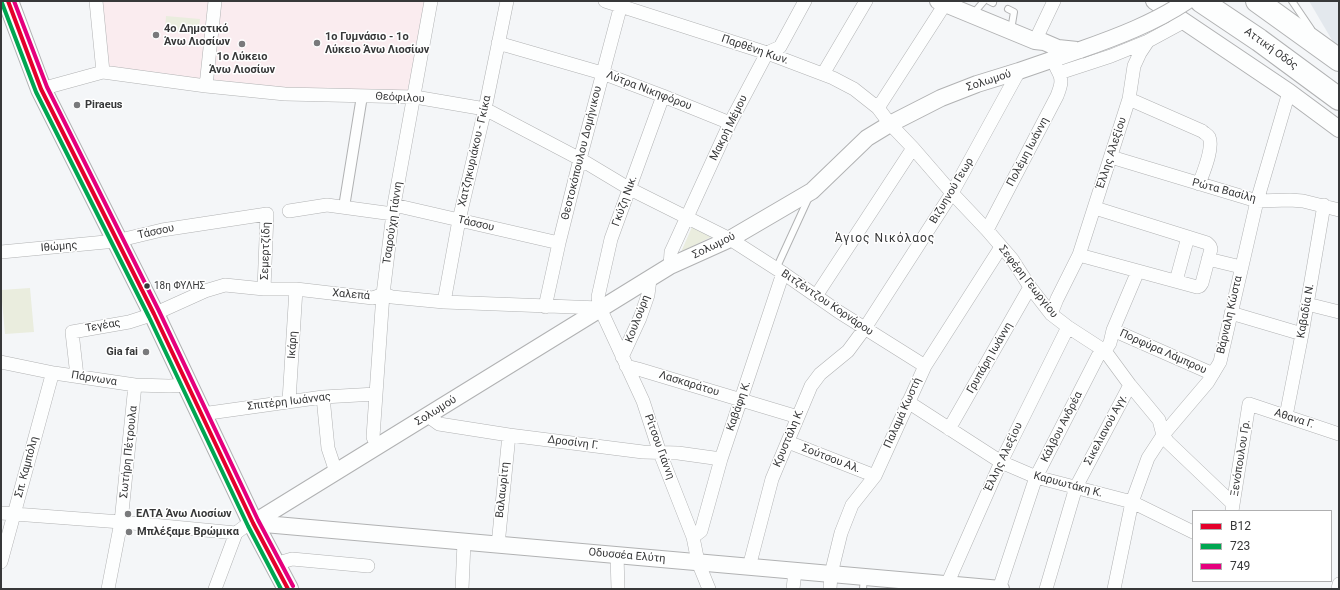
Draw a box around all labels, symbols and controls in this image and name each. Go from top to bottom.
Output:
place label: 4ο Δημοτικό Άνω Λιοσίων [164,22,230,48]
street label: Αττική Οδός [1242,25,1300,73]
marker: 4ο Δημοτικό Άνω Λιοσίων [151,30,161,40]
place label: 1ο Γυμνάσιο - 1ο Λύκειο Άνω Λιοσίων [325,30,429,56]
street label: Παρθένη Κων. [720,32,790,68]
marker: 1ο Γυμνάσιο - 1ο Λύκειο Άνω Λιοσίων [312,38,322,48]
marker: 1ο Λύκειο Άνω Λιοσίων [237,39,247,49]
place label: 1ο Λύκειο Άνω Λιοσίων [209,50,275,76]
street label: Σολωμού [965,68,1013,94]
street label: Λύτρα Νικηφόρου [604,69,694,113]
street label: Θεοτοκόπουλου Δομήνικου [559,85,605,221]
street label: Θεόφιλου [375,90,425,106]
street label: Μακρή Μέμου [707,93,751,163]
street label: Χατζηκυριάκου - Γκίκα [456,94,494,208]
place label: Piraeus [85,98,122,112]
marker: Piraeus [72,100,82,110]
street label: Πολέμη Ιωάννη [1004,115,1052,189]
street label: Έλλης Αλεξίου [1094,116,1130,190]
street label: Βιζυηνού Γεωρ [927,156,977,226]
street label: Γκύζη Νικ. [610,174,640,228]
street label: Ρώτα Βασίλη [1191,176,1257,206]
street label: Τσαρούχη Γιάννη [381,181,405,265]
street label: Τάσσου [456,213,496,235]
street label: Τάσσου [137,222,175,242]
street label: Σεμερτζίδη [258,222,274,280]
street label: Σολωμού [690,230,738,262]
district label: Άγιος Νικόλαος [835,232,935,246]
street label: Ιθώμης [40,239,78,255]
street label: Σεφέρη Γεωργίου [996,243,1060,321]
street label: Βιτζέντζου Κορνάρου [778,267,876,339]
street label: Βάρναλη Κώστα [1215,275,1245,355]
place label: 18η ΦΥΛΗΣ [154,280,205,292]
marker: 18η ΦΥΛΗΣ [142,281,152,291]
street label: Καβαδία Ν. [1295,283,1317,339]
street label: Χαλεπά [332,287,370,303]
street label: Κουλούρη [623,293,653,345]
street label: Τεγέας [84,316,122,336]
street label: Γρυπάρη Ιωάννη [964,320,1016,396]
street label: Πορφύρα Λάμπρου [1117,327,1209,377]
street label: Ικάρη [285,331,301,359]
place label: Gia fai [106,345,138,359]
marker: Gia fai [141,347,151,357]
street label: Πάρνωνα [70,369,118,389]
street label: Λασκαράτου [657,369,721,399]
street label: Παλαμά Κωστή [882,376,924,450]
street label: Καβάφη Κ. [724,379,754,433]
street label: Σπιτέρη Ιωάννας [247,390,331,414]
street label: Κάλβου Ανδρέα [1039,390,1085,464]
street label: Σικελιανού Αγγ. [1082,392,1130,468]
street label: Σολωμού [413,393,459,429]
street label: Σωτήρη Πέτρουλα [118,405,140,499]
street label: Αθανα Γ. [1273,406,1315,432]
street label: Κρυστάλη Κ. [771,407,807,469]
street label: Ρίτσου Γιάννη [641,413,677,481]
street label: Ξενόπουλου Γρ. [1228,419,1254,497]
street label: Έλλης Αλεξίου [982,420,1026,494]
street label: Δροσίνη Γ. [547,433,599,453]
street label: Σπ. Καμπόλη [12,435,42,499]
street label: Σούτσου Αλ. [800,442,862,476]
street label: Βαλαωρίτη [493,461,513,519]
street label: Καρυωτάκη Κ. [1032,469,1104,501]
place label: ΕΛΤΑ Άνω Λιοσίων [136,507,232,521]
marker: ΕΛΤΑ Άνω Λιοσίων [123,509,133,519]
legend [1192,510,1332,582]
text: Β12 [1230,519,1251,533]
place label: Μπλέξαμε Βρώμικα [137,525,239,539]
marker: Μπλέξαμε Βρώμικα [124,527,134,537]
text: 723 [1230,539,1250,553]
street label: Οδυσσέα Ελύτη [588,546,666,566]
text: 749 [1230,559,1250,573]

